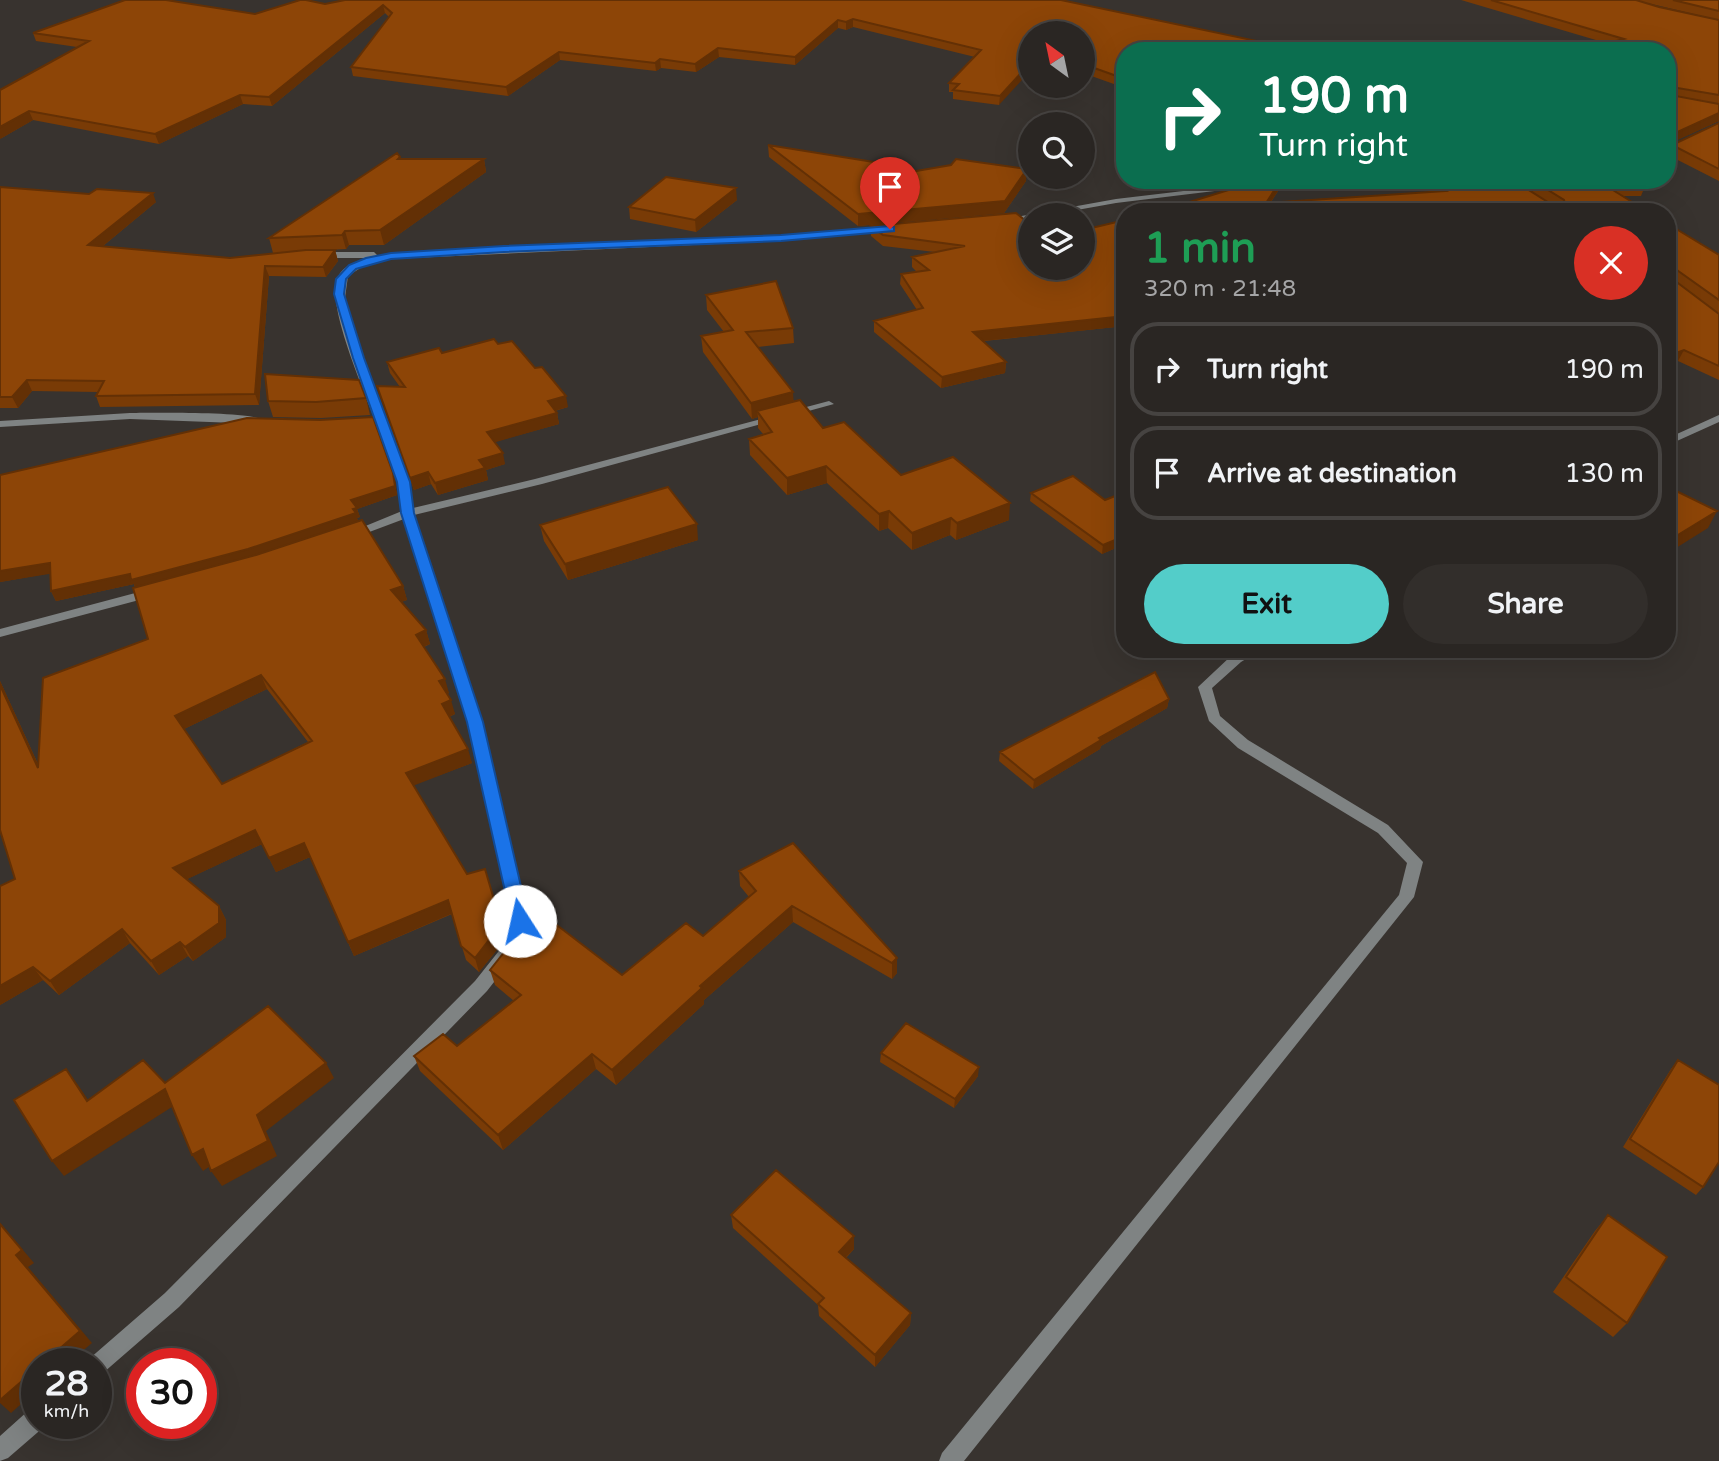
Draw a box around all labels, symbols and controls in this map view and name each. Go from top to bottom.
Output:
north arrow [1018,21,1096,98]
map controls [1018,21,1095,280]
text: 190 m [1259,67,1409,126]
icon: right [1144,70,1235,161]
button: search [1018,112,1095,189]
text: Turn right [1259,127,1408,165]
pin [860,157,920,229]
icon: arrive [871,168,909,206]
button: layers [1018,203,1095,280]
text: 1 min [1144,223,1256,274]
button: close [1574,226,1648,300]
text: 320 m · 21:48 [1144,275,1296,303]
icon: right [1148,350,1186,388]
text: Turn right [1207,354,1328,385]
text: 190 m [1564,354,1644,385]
icon: arrive [1148,454,1186,492]
text: Arrive at destination [1207,458,1457,489]
text: 130 m [1564,458,1644,489]
button: Exit [1144,564,1389,644]
button: Share [1403,564,1648,644]
position arrow [483,884,557,958]
speed limit sign: 30 [126,1348,217,1439]
text: 28 [45,1363,88,1405]
text: km/h [44,1400,89,1422]

